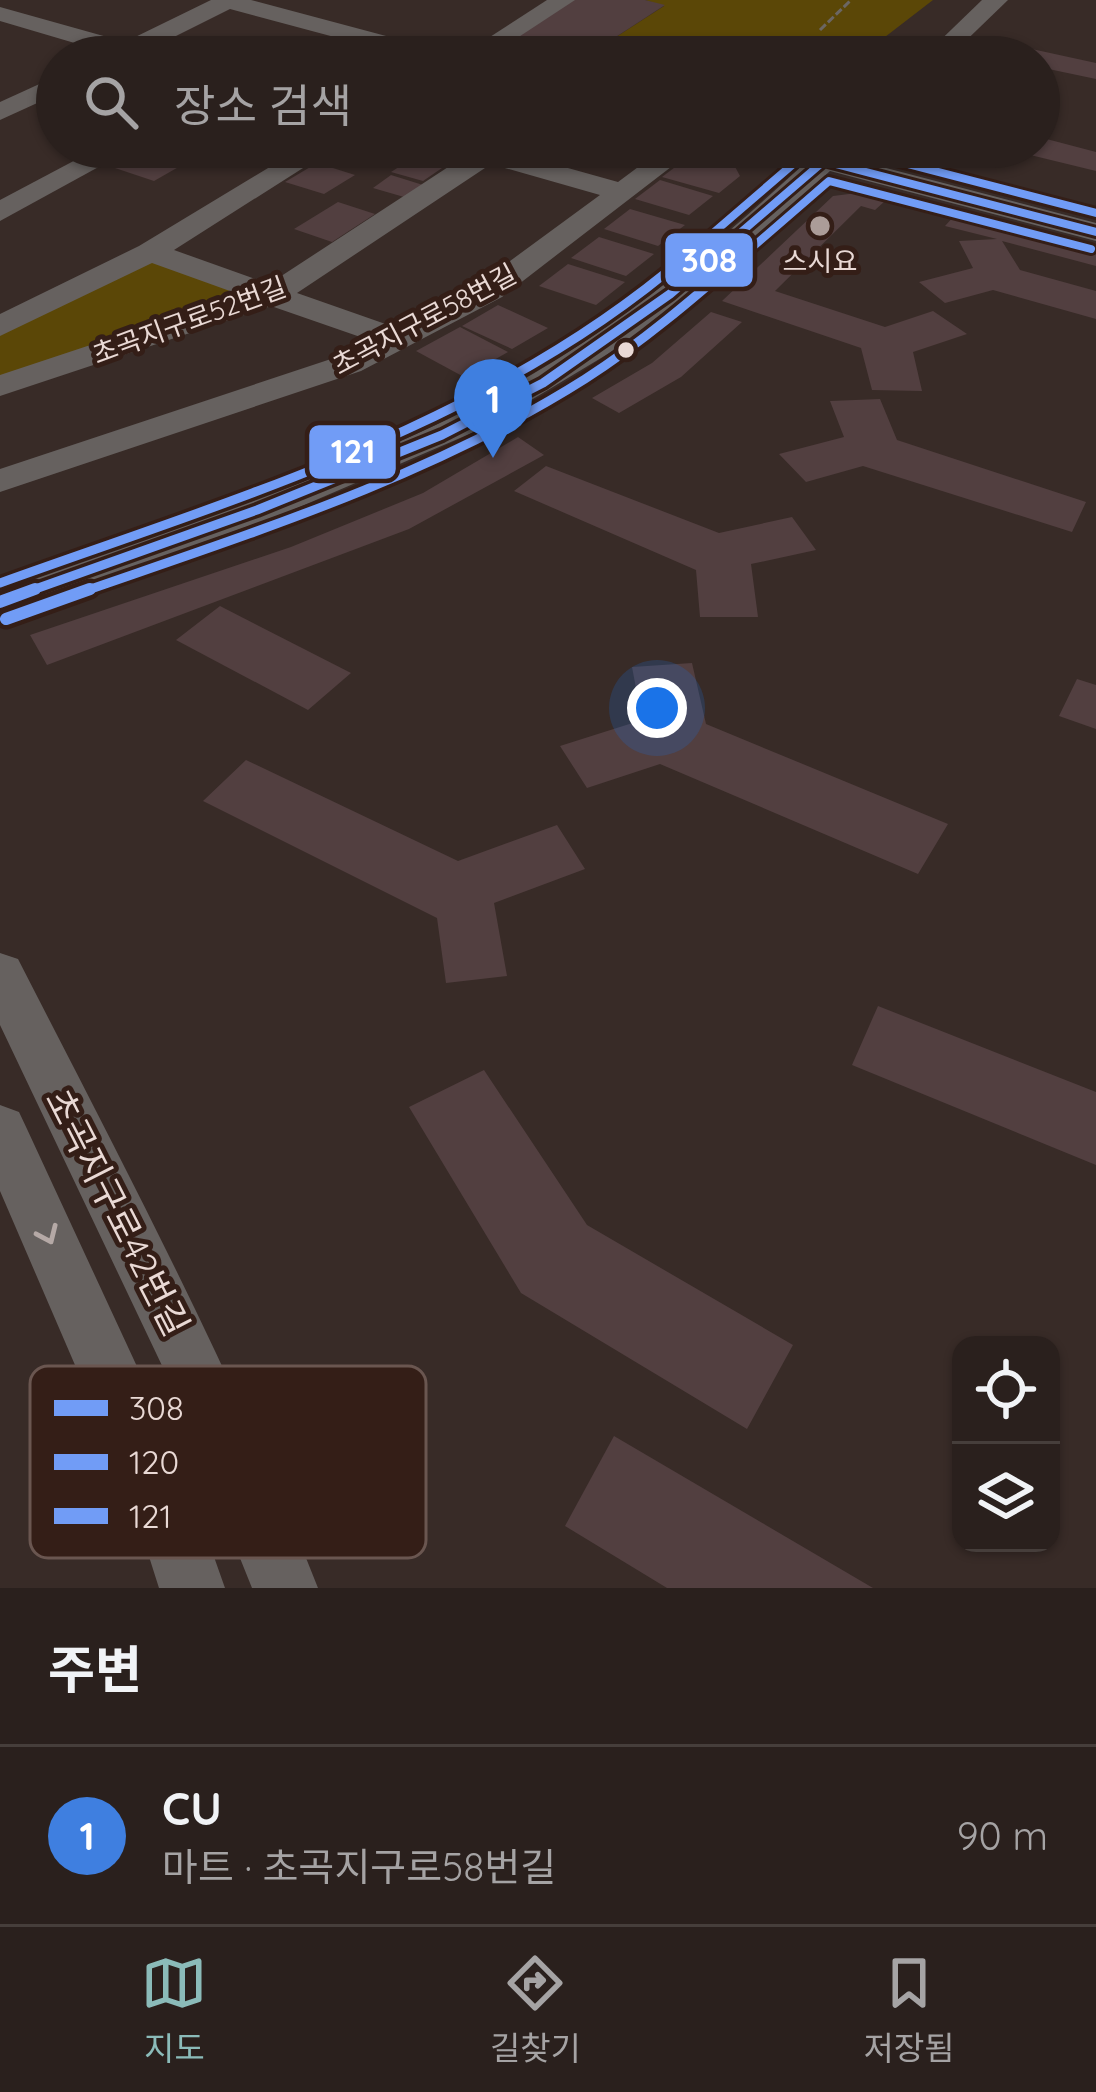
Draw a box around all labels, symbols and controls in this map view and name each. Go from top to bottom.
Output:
search box [36,36,1060,168]
icon: search [78,69,144,135]
text: 장소 검색 [174,77,352,133]
marker: 스시요 [807,213,833,239]
line badge: 308 [663,231,755,289]
text: 308 [681,239,737,280]
place label: 스시요 [783,244,857,278]
street label: 초곡지구로58번길 [326,256,522,382]
street label: 초곡지구로52번길 [88,269,290,371]
unlabelled marker [615,339,637,361]
pin: 1 [454,359,532,458]
line badge: 121 [307,423,398,481]
text: 121 [331,430,375,471]
your location [627,678,687,738]
street label: 초곡지구로42번길 [36,1081,200,1343]
one-way arrow [34,1223,58,1244]
map controls [952,1336,1060,1552]
button: locate [952,1336,1060,1444]
legend [30,1366,426,1558]
text: 308 [129,1387,184,1428]
text: 120 [129,1441,179,1482]
button: layers [952,1444,1060,1552]
text: 121 [129,1495,172,1536]
text: 주변 [48,1637,142,1701]
text: CU [162,1780,222,1836]
text: 1 [79,1811,95,1860]
text: 90 m [957,1811,1048,1860]
text: 마트 · 초곡지구로58번길 [162,1842,556,1891]
tab: 지도 [141,1950,207,2070]
tab: 길찾기 [490,1950,581,2070]
tab: 저장됨 [864,1950,955,2070]

